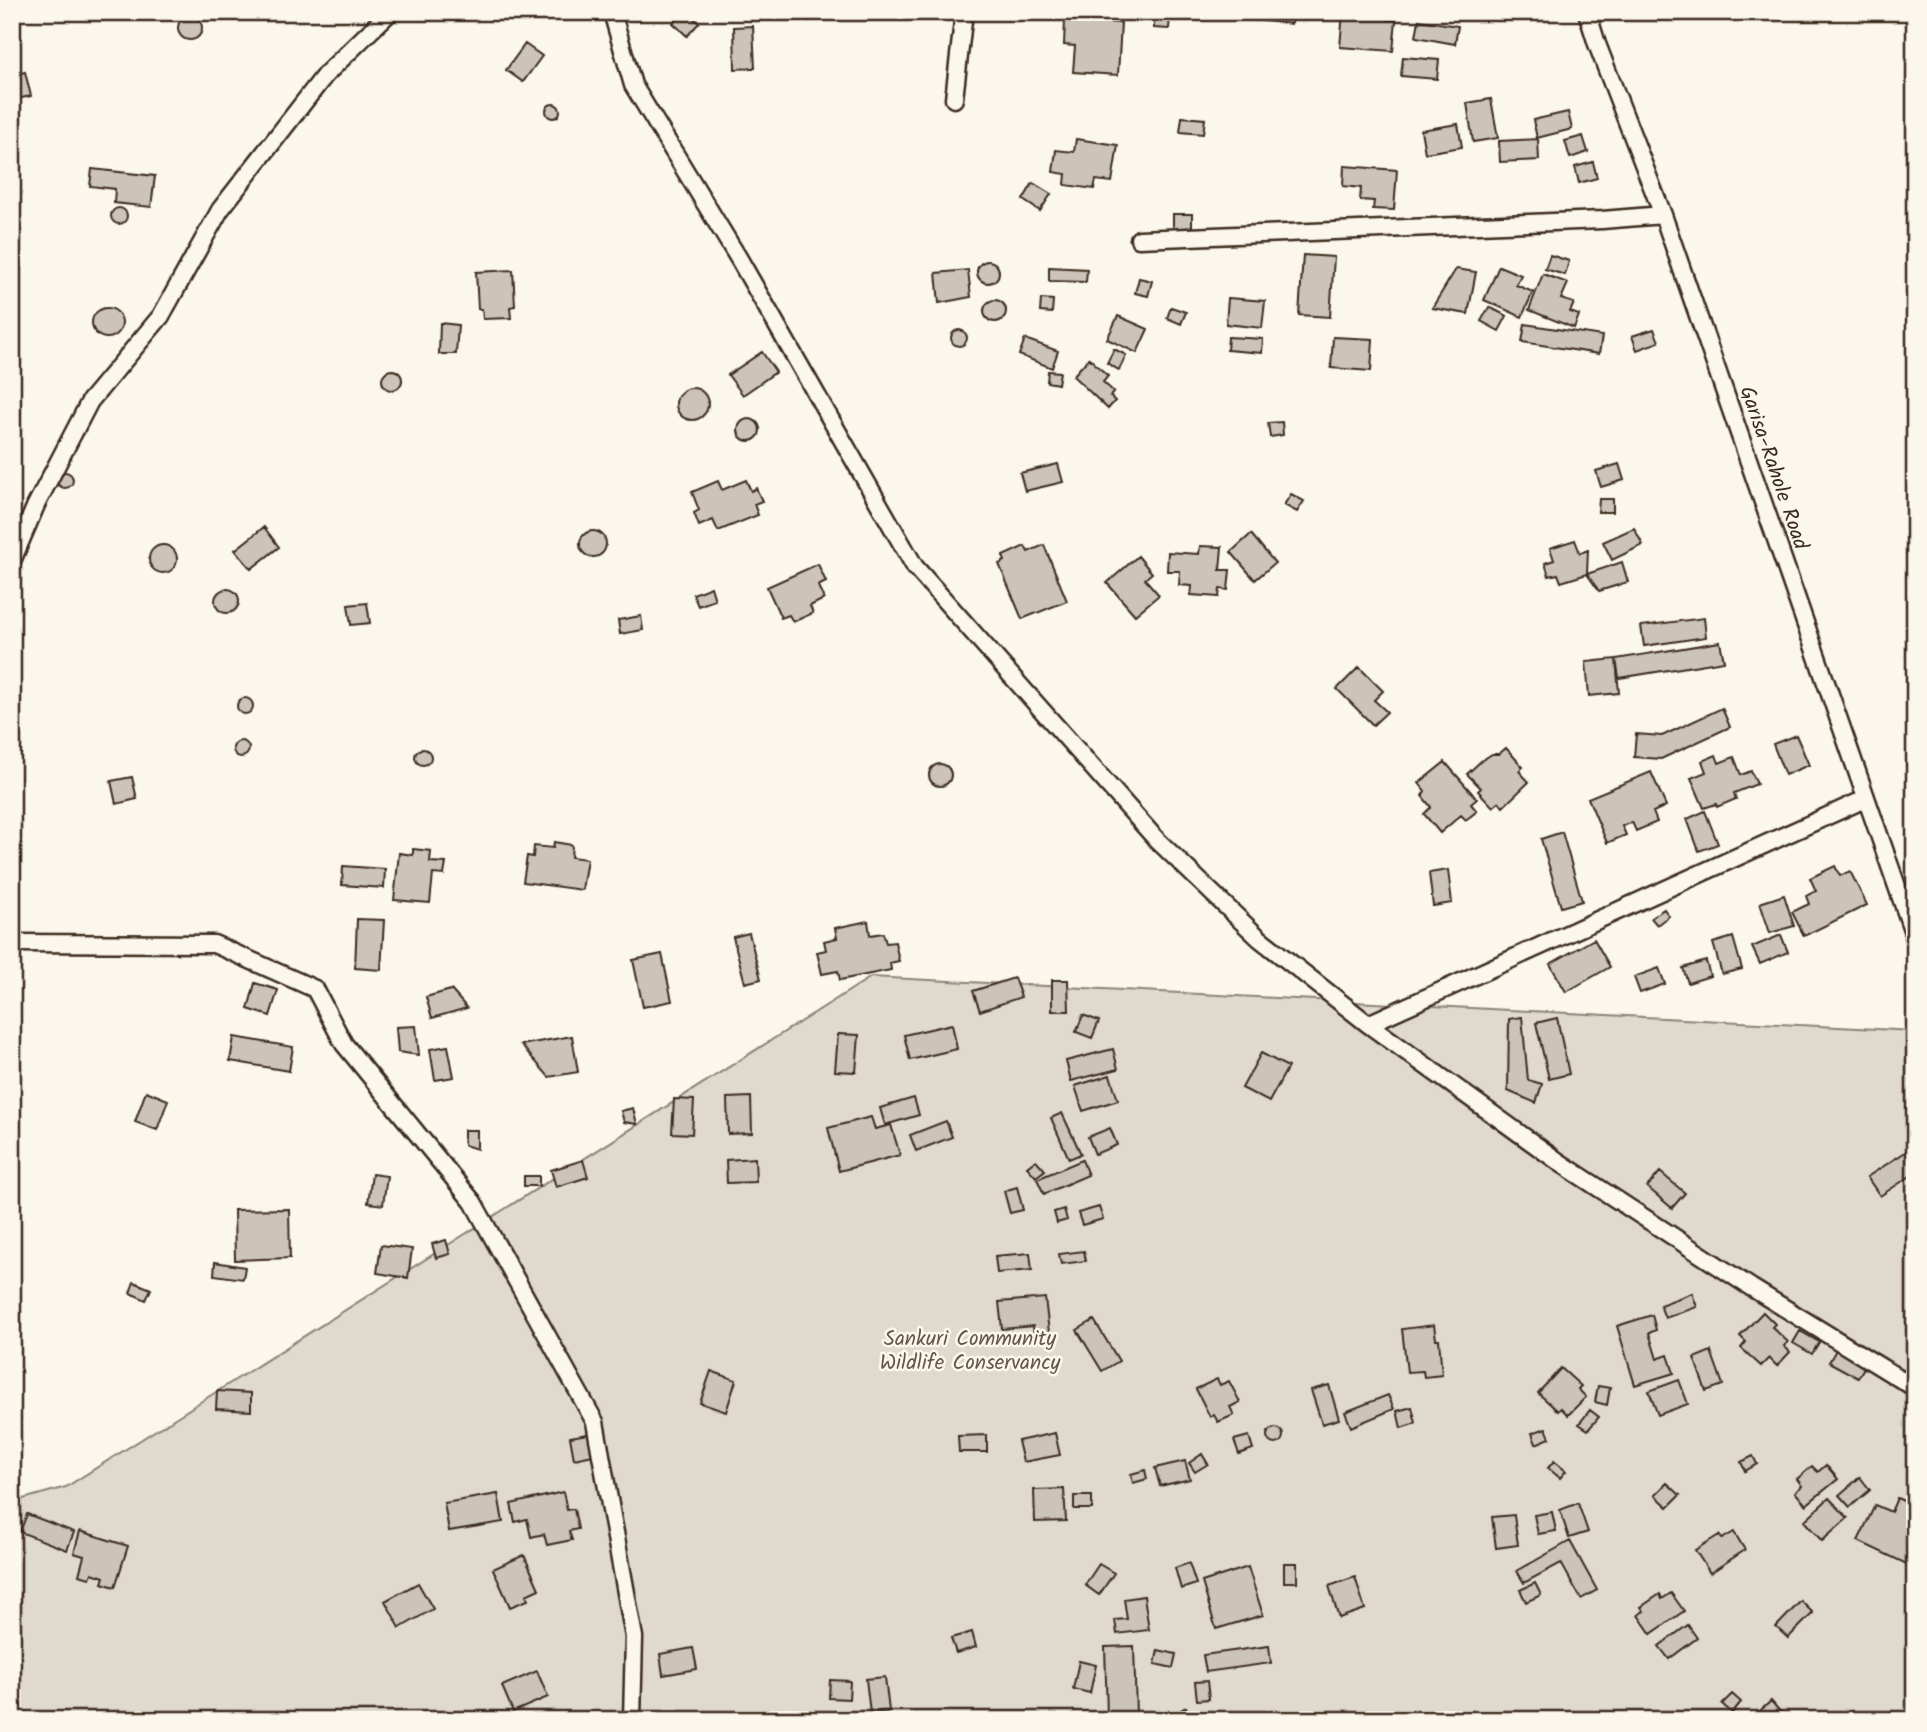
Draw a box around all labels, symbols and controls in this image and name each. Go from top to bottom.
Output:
street label: Garisa-Rahole Road [1730,382,1817,555]
park label: Sankuri Community Wildlife Conservancy [880,1323,1060,1380]

